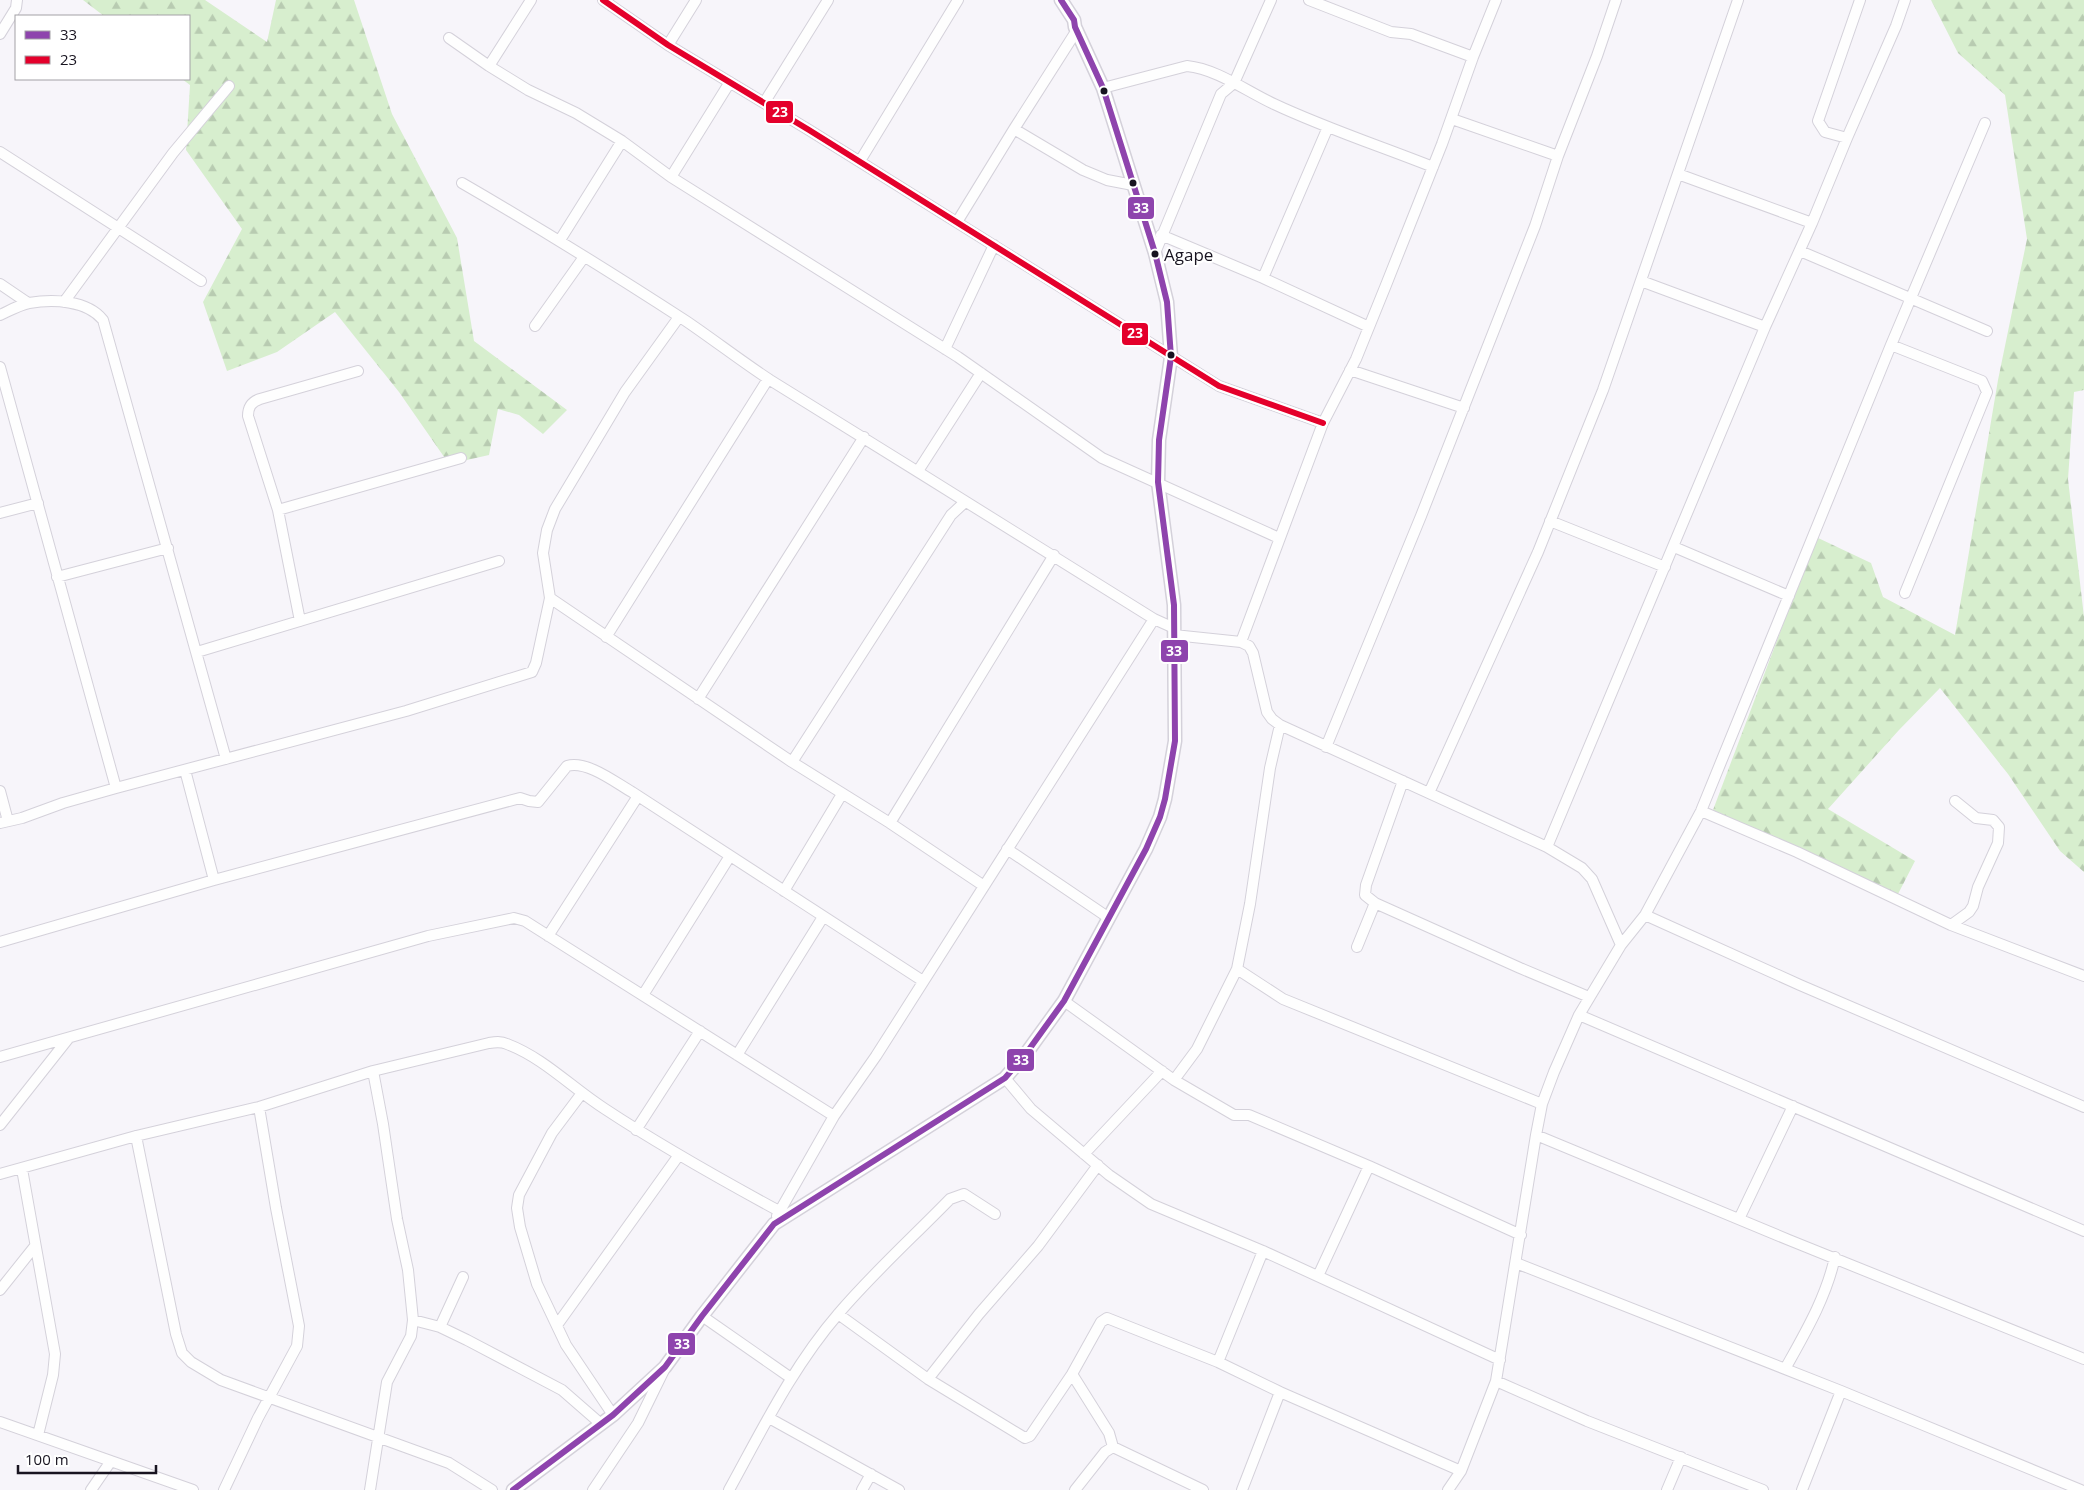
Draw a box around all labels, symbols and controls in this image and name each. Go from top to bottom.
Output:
legend [15,15,190,80]
text: 33 [60,24,77,44]
text: 23 [60,49,77,69]
unlabelled marker [1099,86,1109,96]
line badge: 23 [765,100,794,124]
text: 23 [772,102,788,121]
unlabelled marker [1128,178,1138,188]
line badge: 33 [1127,196,1155,220]
text: 33 [1133,198,1149,217]
place label: Agape [1164,243,1213,266]
marker: Agape [1150,249,1160,259]
line badge: 23 [1121,322,1149,346]
text: 23 [1127,323,1143,342]
unlabelled marker [1166,350,1176,360]
line badge: 33 [1160,639,1189,663]
text: 33 [1166,641,1182,660]
line badge: 33 [1006,1048,1035,1072]
text: 33 [1013,1050,1029,1069]
line badge: 33 [667,1332,696,1356]
text: 33 [674,1334,690,1353]
scale bar [18,1442,155,1474]
text: 100 m [25,1449,69,1469]

